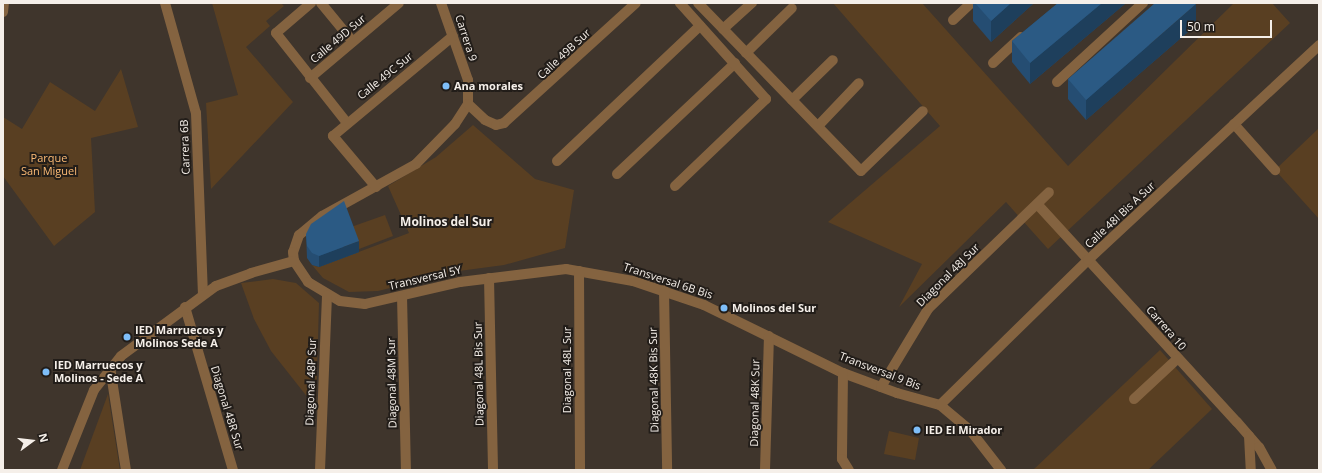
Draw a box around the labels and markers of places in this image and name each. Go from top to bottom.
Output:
place label: Ana morales [454,79,523,93]
marker: Ana morales [441,81,451,91]
place label: Molinos del Sur [732,301,816,315]
marker: Molinos del Sur [719,303,729,313]
place label: IED Marruecos y Molinos Sede A [135,324,224,350]
marker: IED Marruecos y Molinos Sede A [122,332,132,342]
place label: IED Marruecos y Molinos - Sede A [54,359,143,385]
marker: IED Marruecos y Molinos - Sede A [41,367,51,377]
place label: IED El Mirador [925,423,1002,437]
marker: IED El Mirador [912,425,922,435]

